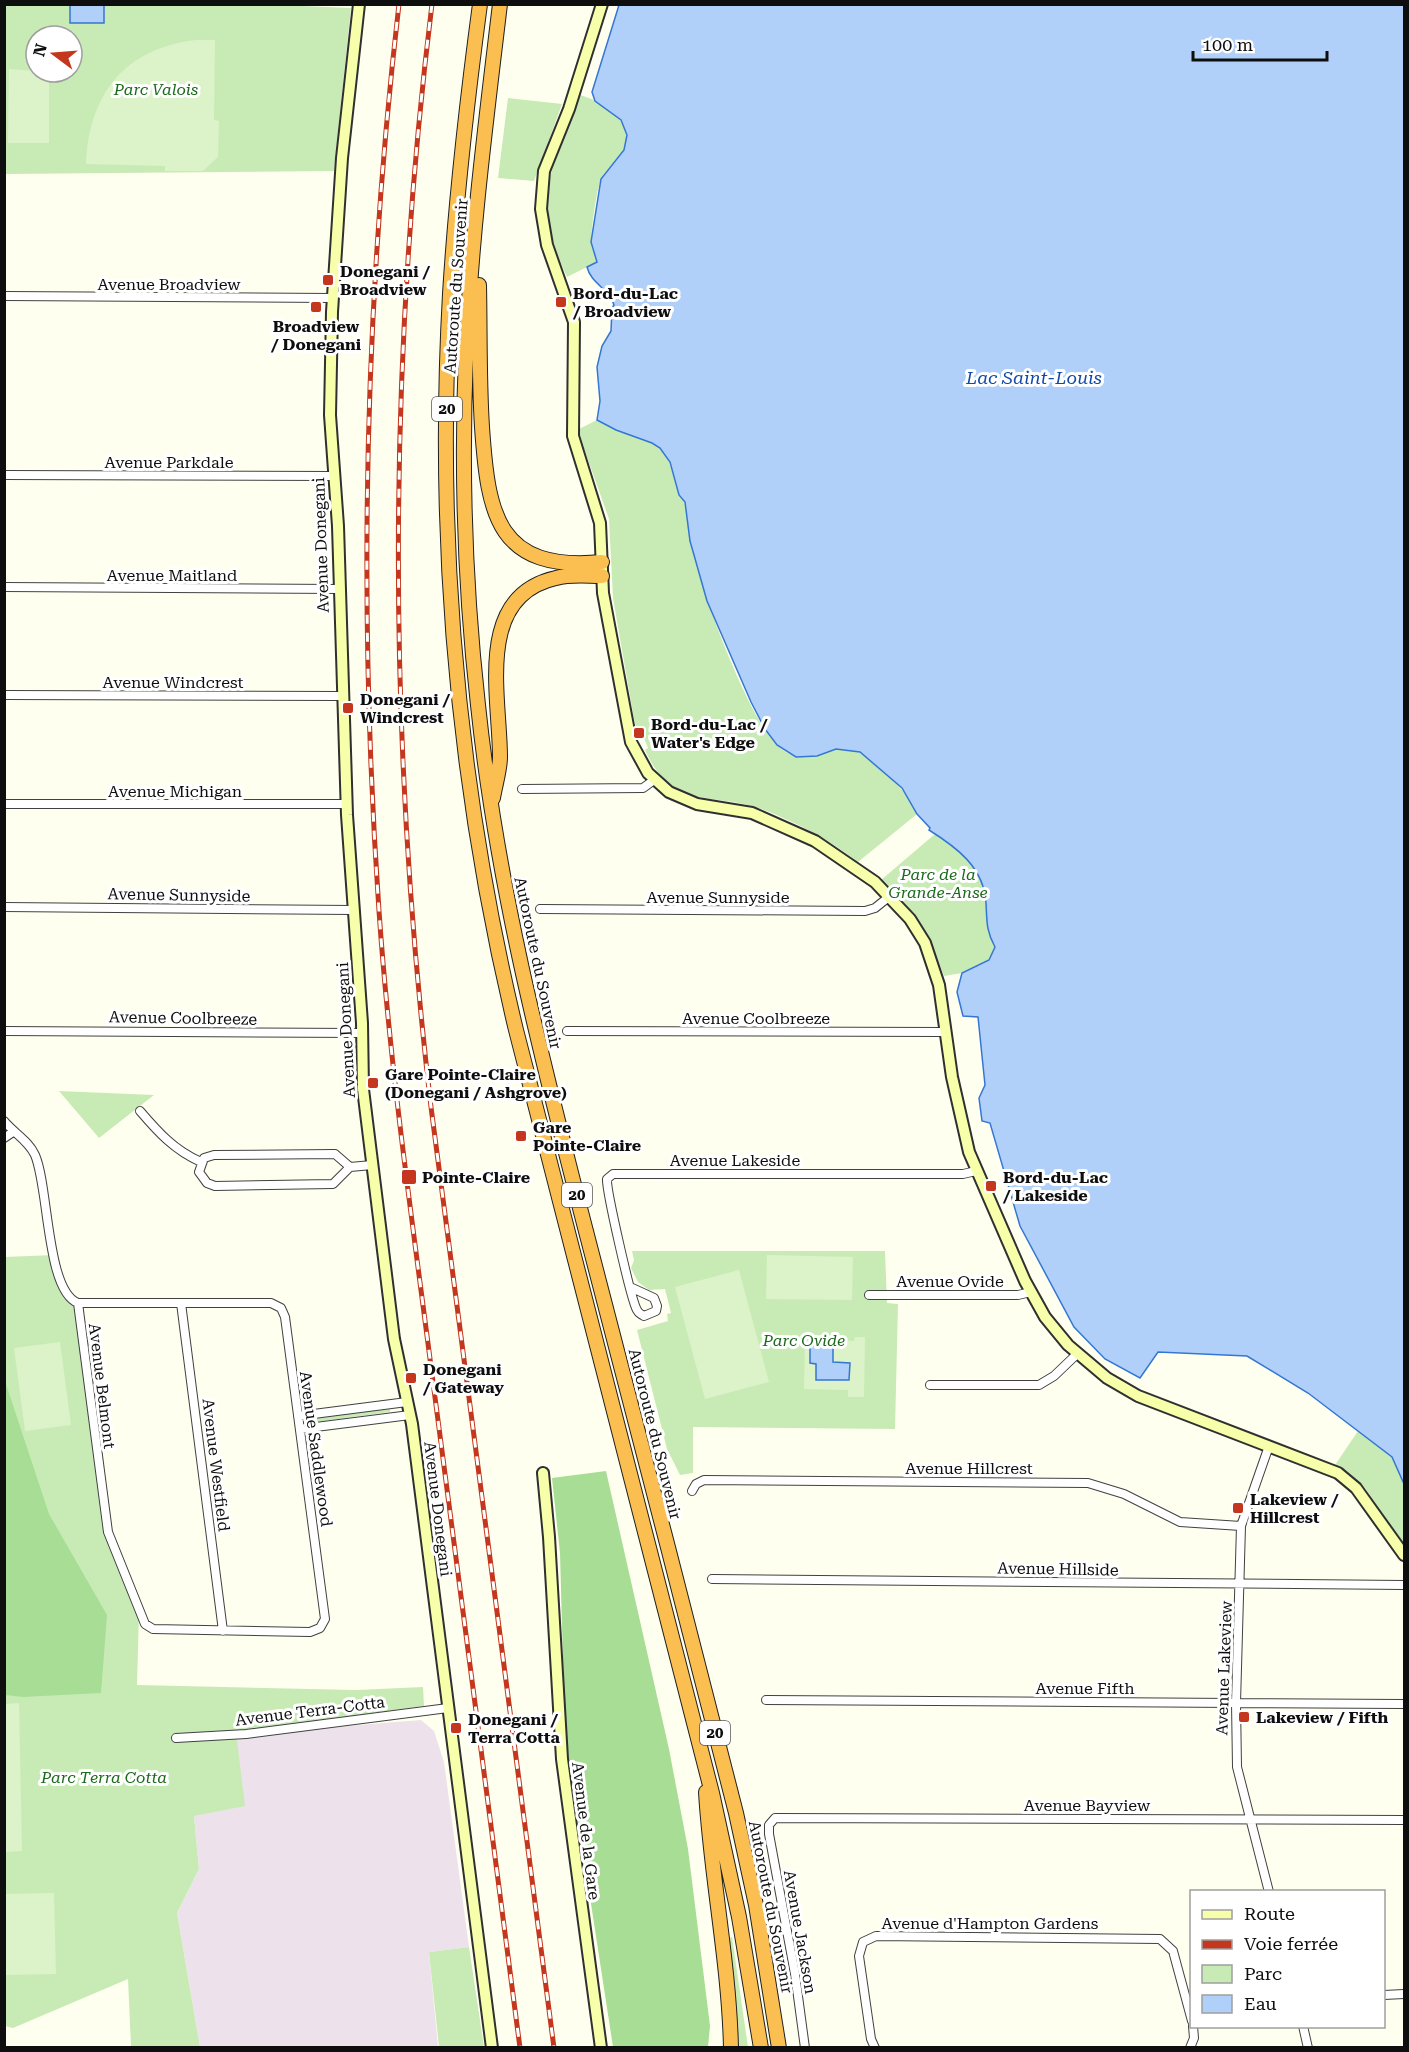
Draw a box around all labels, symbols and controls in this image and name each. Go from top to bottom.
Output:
north arrow [24,24,84,84]
scale bar [1193,24,1326,62]
text: 100 m [1202,34,1253,55]
text: N [29,41,51,59]
park label: Parc Valois [113,80,198,99]
street label: Autoroute du Souvenir [440,197,472,374]
place label: Donegani / Broadview [340,262,430,299]
marker: Donegani / Broadview [321,273,335,287]
street label: Avenue Broadview [97,275,241,294]
place label: Bord-du-Lac / Broadview [572,284,678,321]
marker: Bord-du-Lac / Broadview [554,295,568,309]
marker: Broadview / Donegani [309,300,323,314]
place label: Broadview / Donegani [270,317,362,354]
water label: Lac Saint-Louis [965,367,1102,388]
road number: 20 [432,397,462,421]
street label: Avenue Parkdale [105,453,234,472]
street label: Avenue Donegani [309,477,333,613]
street label: Avenue Maitland [107,566,237,585]
street label: Avenue Windcrest [102,673,244,692]
place label: Donegani / Windcrest [360,690,450,727]
marker: Donegani / Windcrest [341,701,355,715]
place label: Bord-du-Lac / Water's Edge [651,715,768,752]
marker: Bord-du-Lac / Water's Edge [632,726,646,740]
street label: Avenue Michigan [108,782,242,801]
park label: Parc de la Grande-Anse [888,865,988,902]
street label: Autoroute du Souvenir [510,875,566,1051]
street label: Avenue Sunnyside [107,884,251,906]
street label: Avenue Sunnyside [647,888,790,907]
street label: Avenue Donegani [333,962,359,1098]
street label: Avenue Coolbreeze [109,1007,257,1029]
street label: Avenue Coolbreeze [682,1009,830,1028]
place label: Gare Pointe-Claire (Donegani / Ashgrove) [385,1065,567,1102]
marker: Gare Pointe-Claire (Donegani / Ashgrove) [366,1076,380,1090]
place label: Gare Pointe-Claire [533,1118,641,1155]
marker: Gare Pointe-Claire [514,1129,528,1143]
street label: Avenue Lakeside [670,1151,800,1170]
marker: Pointe-Claire [400,1168,418,1186]
place label: Pointe-Claire [422,1168,530,1187]
place label: Bord-du-Lac / Lakeside [1002,1168,1108,1205]
marker: Bord-du-Lac / Lakeside [984,1179,998,1193]
road number: 20 [562,1183,592,1207]
street label: Avenue Ovide [896,1272,1004,1291]
street label: Avenue Belmont [85,1322,119,1450]
park label: Parc Ovide [762,1331,845,1350]
street label: Autoroute du Souvenir [625,1347,686,1522]
place label: Donegani / Gateway [422,1360,504,1397]
street label: Avenue Saddlewood [296,1370,336,1528]
marker: Donegani / Gateway [404,1371,418,1385]
street label: Avenue Westfield [198,1397,234,1533]
street label: Avenue Donegani [420,1441,456,1577]
street label: Avenue Hillcrest [905,1459,1033,1478]
place label: Lakeview / Hillcrest [1250,1490,1339,1527]
marker: Lakeview / Hillcrest [1231,1501,1245,1515]
street label: Avenue Hillside [997,1558,1119,1580]
street label: Avenue Lakeview [1212,1600,1236,1736]
street label: Avenue Fifth [1036,1679,1135,1698]
street label: Avenue Terra-Cotta [234,1692,386,1730]
place label: Lakeview / Fifth [1256,1708,1388,1727]
place label: Donegani / Terra Cotta [468,1710,561,1747]
marker: Lakeview / Fifth [1237,1710,1251,1724]
marker: Donegani / Terra Cotta [449,1721,463,1735]
road number: 20 [700,1721,730,1745]
street label: Avenue de la Gare [568,1761,604,1901]
park label: Parc Terra Cotta [40,1768,167,1787]
street label: Avenue Bayview [1024,1796,1151,1815]
street label: Autoroute du Souvenir [745,1819,797,1995]
street label: Avenue Jackson [780,1869,820,1995]
legend [1190,1890,1385,2028]
text: Route [1244,1903,1295,1924]
street label: Avenue d'Hampton Gardens [882,1914,1099,1933]
text: Voie ferrée [1244,1933,1338,1954]
text: Parc [1244,1963,1282,1984]
text: Eau [1244,1993,1277,2014]

